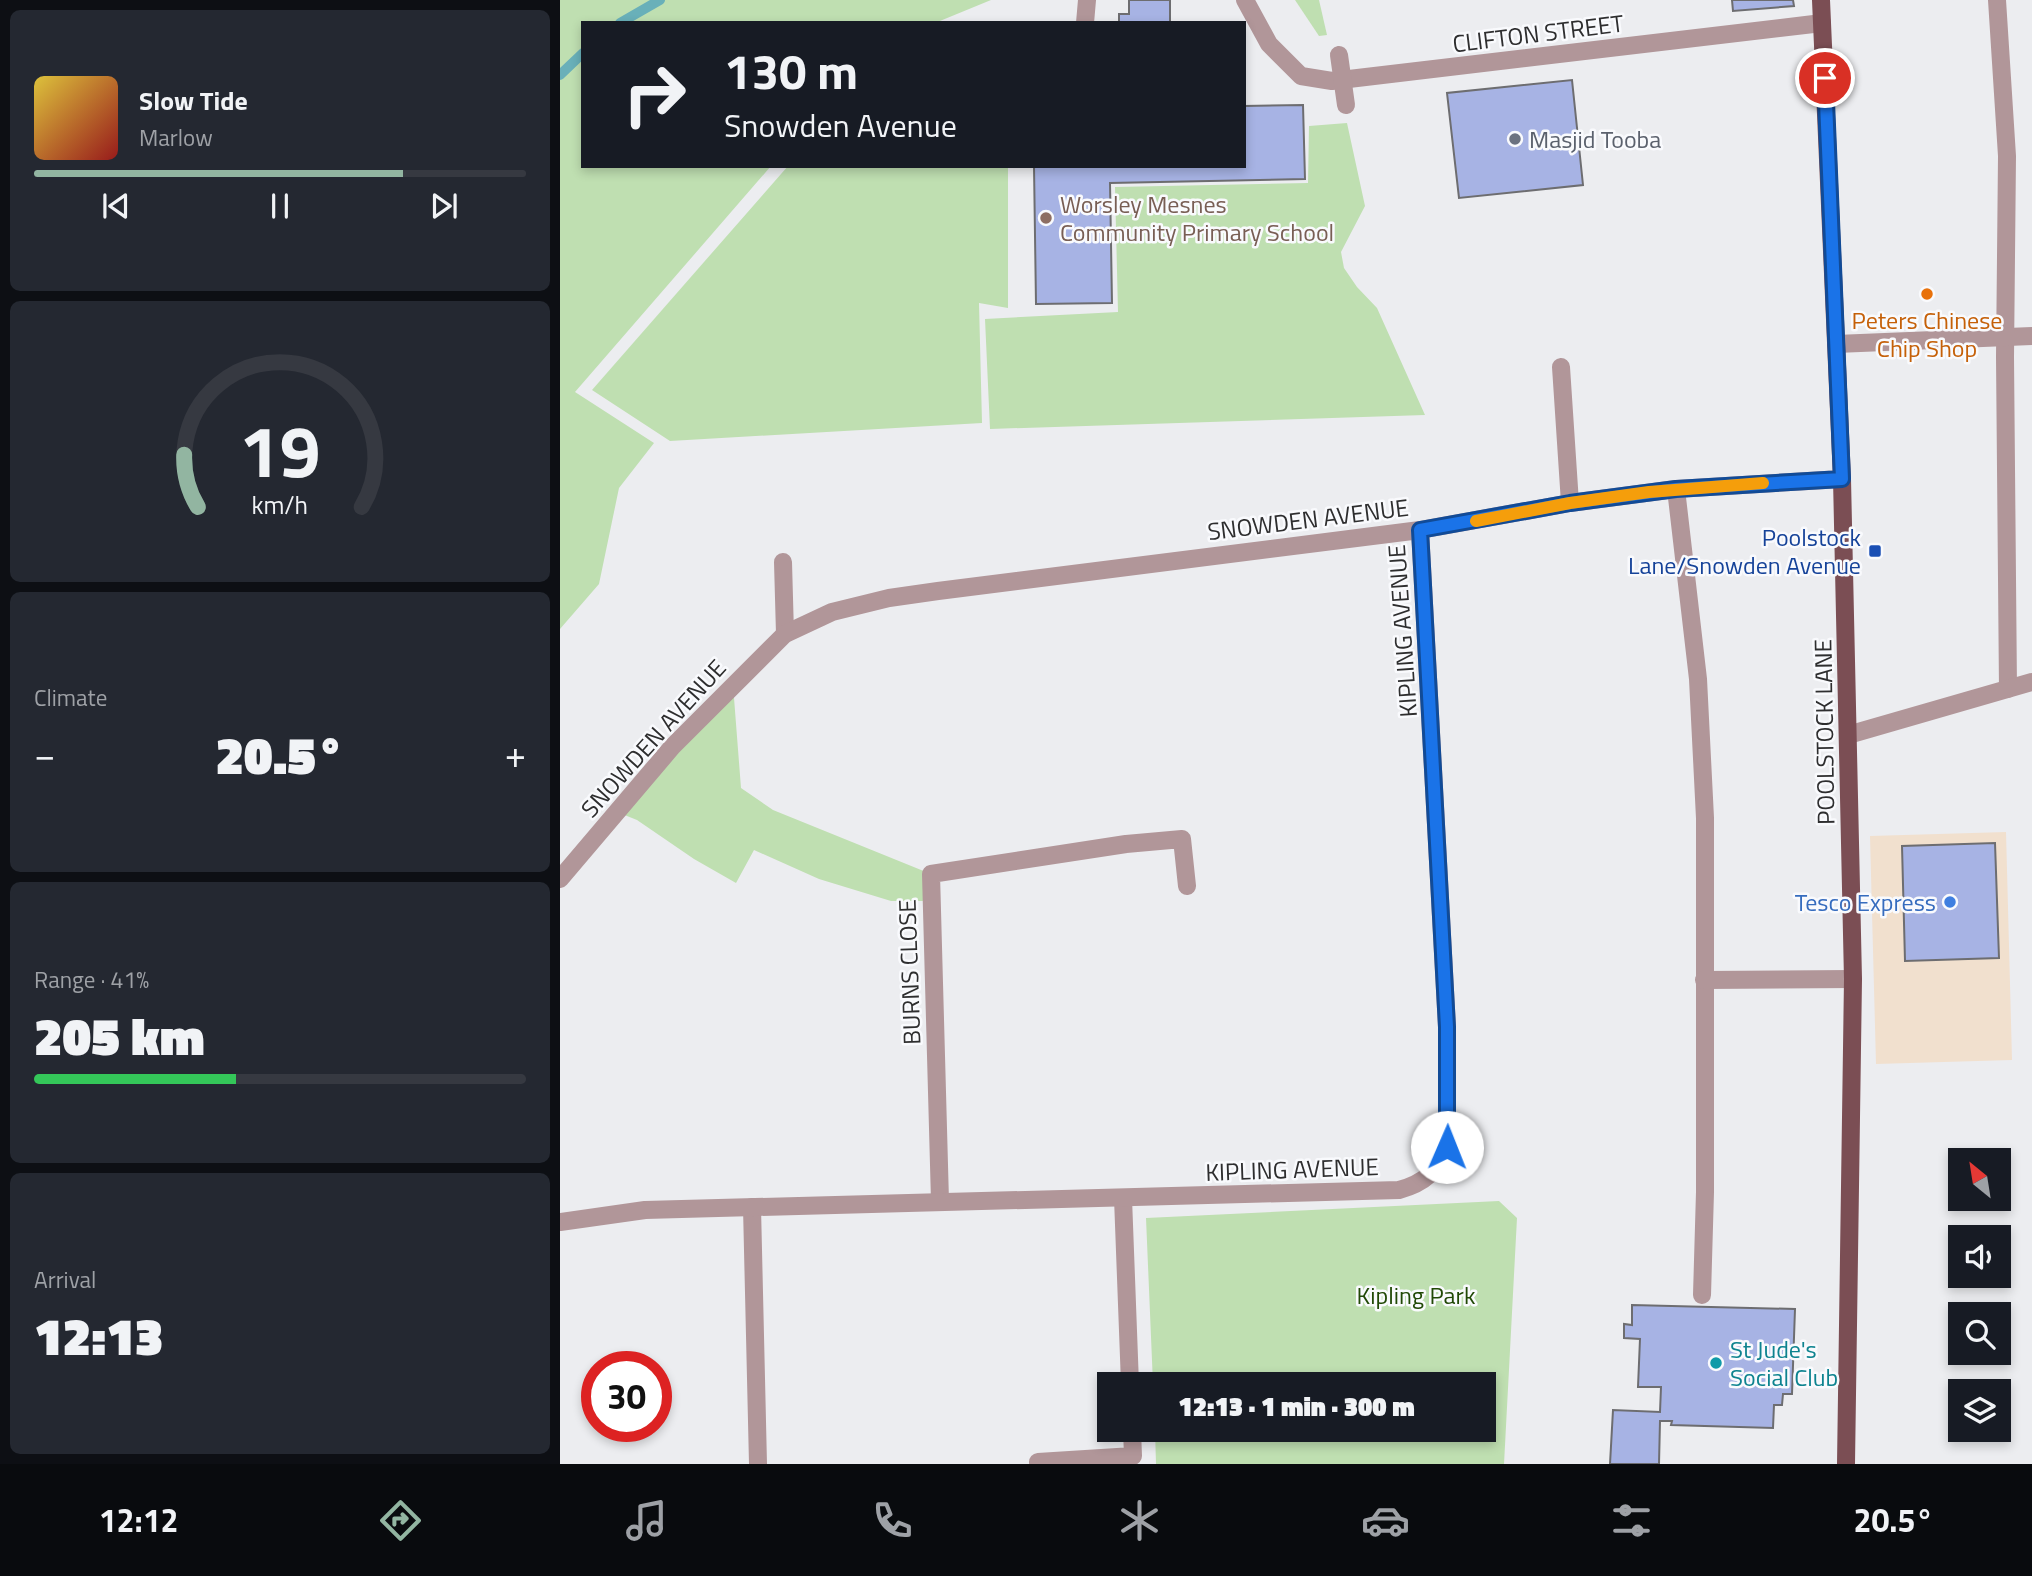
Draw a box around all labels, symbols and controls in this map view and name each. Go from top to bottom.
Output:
street label: CLIFTON STREET [1450,5,1626,61]
text: 130 m [724,33,858,108]
pin [1795,48,1855,108]
icon: right [609,49,700,140]
icon: arrive [1806,59,1844,97]
text: Slow Tide [139,81,248,120]
text: Snowden Avenue [724,101,957,149]
text: Marlow [139,120,213,155]
place label: Masjid Tooba [1529,121,1661,157]
marker: Masjid Tooba [1507,131,1523,147]
place label: Worsley Mesnes Community Primary School [1060,186,1334,250]
icon: previous [97,187,135,225]
icon: pause [261,187,299,225]
icon: next [425,187,463,225]
marker: Worsley Mesnes Community Primary School [1038,210,1054,226]
marker: Peters Chinese Chip Shop [1919,286,1935,302]
place label: Peters Chinese Chip Shop [1852,302,2002,366]
text: 19 [239,396,321,506]
text: km/h [252,486,308,524]
street label: SNOWDEN AVENUE [1205,489,1411,549]
place label: Poolstock Lane/Snowden Avenue [1628,519,1861,583]
street label: KIPLING AVENUE [1378,543,1426,719]
marker: Poolstock Lane/Snowden Avenue [1867,543,1883,559]
street label: POOLSTOCK LANE [1804,639,1844,825]
street label: SNOWDEN AVENUE [572,651,734,825]
text: Climate [34,680,107,715]
text: 20.5° [215,715,345,794]
text: − [34,725,55,783]
text: + [505,725,526,783]
place label: Tesco Express [1795,884,1936,920]
marker: Tesco Express [1942,894,1958,910]
street label: BURNS CLOSE [888,899,930,1045]
text: Range · 41% [34,962,149,997]
text: 205 km [34,996,205,1075]
position arrow [1410,1110,1484,1184]
street label: KIPLING AVENUE [1205,1148,1379,1190]
north arrow [1948,1148,2011,1211]
map controls [1948,1148,2011,1442]
button: sound [1948,1225,2011,1288]
text: Arrival [34,1262,96,1297]
park label: Kipling Park [1357,1277,1476,1313]
text: 12:13 [34,1296,163,1375]
button: search [1948,1302,2011,1365]
place label: St Jude's Social Club [1730,1331,1838,1395]
speed limit sign: 30 [581,1351,672,1442]
marker: St Jude's Social Club [1708,1355,1724,1371]
button: layers [1948,1379,2011,1442]
text: 12:13 · 1 min · 300 m [1178,1387,1415,1426]
text: 12:12 [99,1496,179,1544]
icon: directions [376,1496,425,1545]
icon: music [622,1496,671,1545]
icon: phone [868,1496,917,1545]
icon: climate [1115,1496,1164,1545]
icon: car [1361,1496,1410,1545]
icon: filters [1607,1496,1656,1545]
text: 20.5° [1853,1496,1933,1544]

